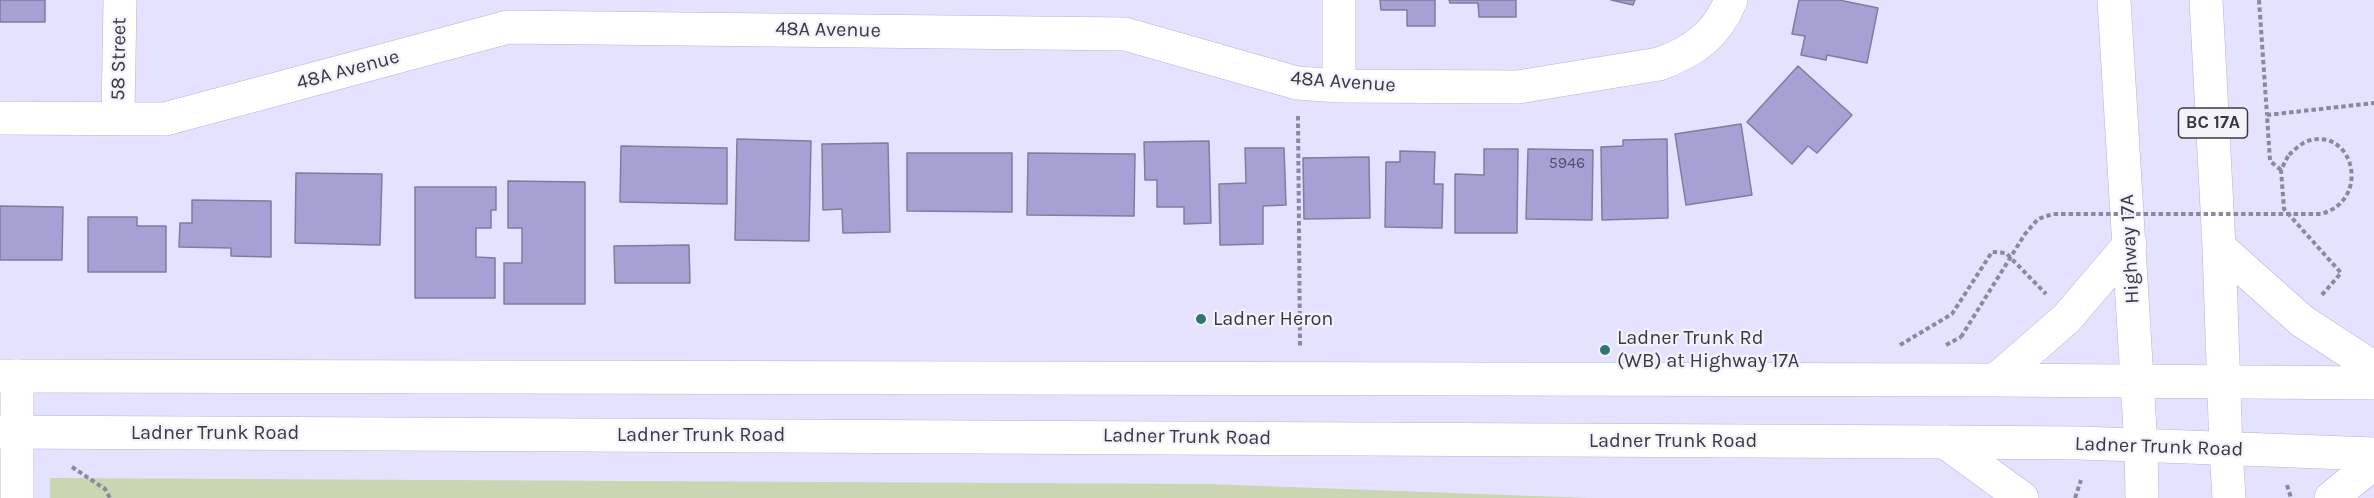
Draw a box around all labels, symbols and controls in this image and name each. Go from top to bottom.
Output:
street label: 58 Street [106,17,132,101]
street label: 48A Avenue [775,17,881,43]
street label: 48A Avenue [294,45,402,95]
street label: 48A Avenue [1290,66,1396,98]
road number: BC 17A [2178,108,2248,138]
house number: 5946 [1549,153,1585,173]
street label: Highway 17A [2115,194,2145,304]
place label: Ladner Heron [1213,307,1333,331]
marker: Ladner Heron [1194,312,1208,326]
place label: Ladner Trunk Rd (WB) at Highway 17A [1617,326,1799,373]
marker: Ladner Trunk Rd (WB) at Highway 17A [1598,343,1612,357]
street label: Ladner Trunk Road [131,421,299,445]
street label: Ladner Trunk Road [617,423,785,447]
street label: Ladner Trunk Road [1103,424,1271,450]
street label: Ladner Trunk Road [1589,429,1757,453]
street label: Ladner Trunk Road [2074,432,2244,462]

